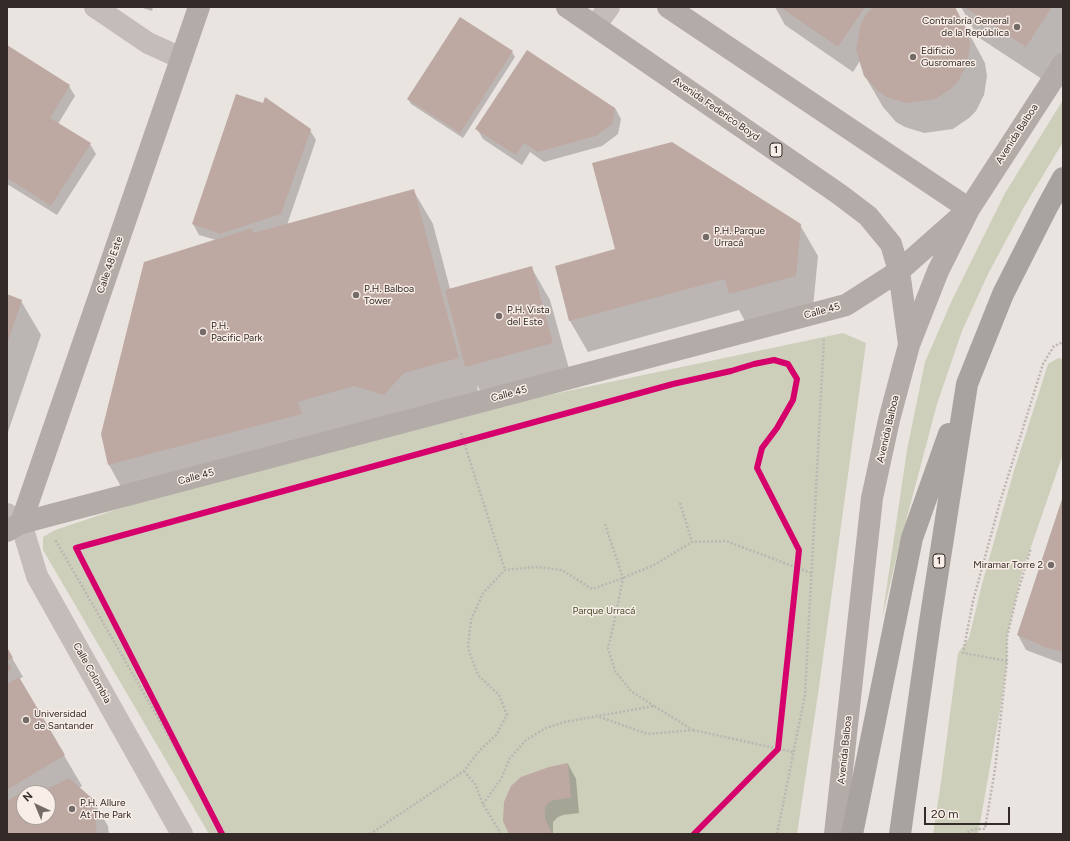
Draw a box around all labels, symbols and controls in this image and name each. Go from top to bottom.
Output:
place label: Contraloría General de la República [922,15,1009,38]
marker: Contraloría General de la República [1012,22,1022,32]
place label: Edificio Gusromares [921,45,975,68]
marker: Edificio Gusromares [908,52,918,62]
street label: Avenida Federico Boyd [670,75,762,143]
street label: Avenida Balboa [993,102,1041,166]
road number: 1 [770,143,782,157]
place label: P.H. Parque Urracá [714,225,765,248]
marker: P.H. Parque Urracá [701,232,711,242]
street label: Calle 48 Este [95,235,125,295]
place label: P.H. Balboa Tower [364,283,414,306]
marker: P.H. Balboa Tower [351,290,361,300]
street label: Calle 45 [803,300,841,322]
place label: P.H. Vista del Este [507,304,550,328]
marker: P.H. Vista del Este [494,311,504,321]
place label: P.H. Pacific Park [211,320,262,344]
marker: P.H. Pacific Park [198,327,208,337]
street label: Calle 45 [490,383,528,405]
street label: Avenida Balboa [874,394,902,464]
street label: Calle 45 [177,466,215,488]
road number: 1 [933,554,945,568]
place label: Miramar Torre 2 [973,559,1043,571]
marker: Miramar Torre 2 [1046,560,1056,570]
park label: Parque Urracá [573,605,635,617]
street label: Calle Colombia [70,641,114,705]
place label: Universidad de Santander [34,708,94,732]
marker: Universidad de Santander [21,715,31,725]
street label: Avenida Balboa [835,715,855,785]
north arrow [16,785,56,825]
text: N [20,789,36,804]
place label: P.H. Allure At The Park [80,797,131,820]
scale bar [926,799,1012,825]
marker: P.H. Allure At The Park [67,804,77,814]
text: 20 m [931,807,959,821]

